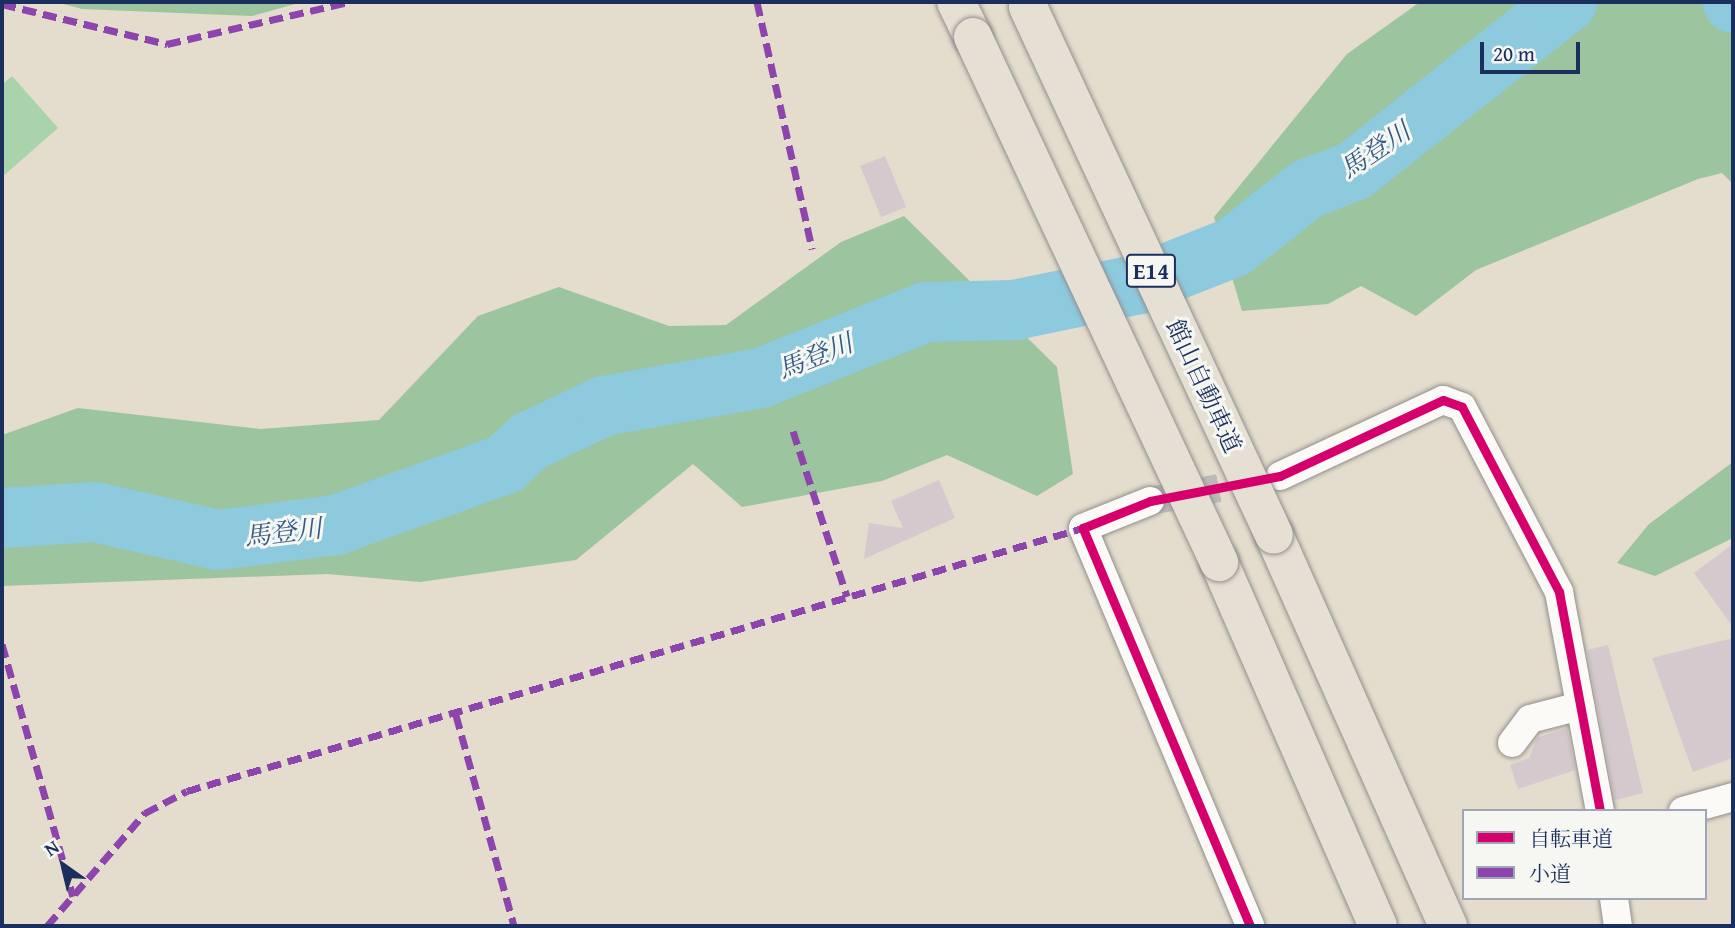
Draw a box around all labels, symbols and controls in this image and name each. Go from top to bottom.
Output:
scale bar [1483,28,1583,72]
text: 20 m [1493,38,1535,69]
water label: 馬登川 [1334,115,1416,185]
road number: E14 [1125,252,1177,290]
street label: 館山自動車道 [1161,315,1247,457]
water label: 馬登川 [773,327,857,385]
water label: 馬登川 [242,512,324,552]
legend [1462,809,1707,900]
text: 自転車道 [1529,823,1613,854]
north arrow [28,830,98,900]
text: N [38,832,64,863]
text: 小道 [1529,858,1571,889]

